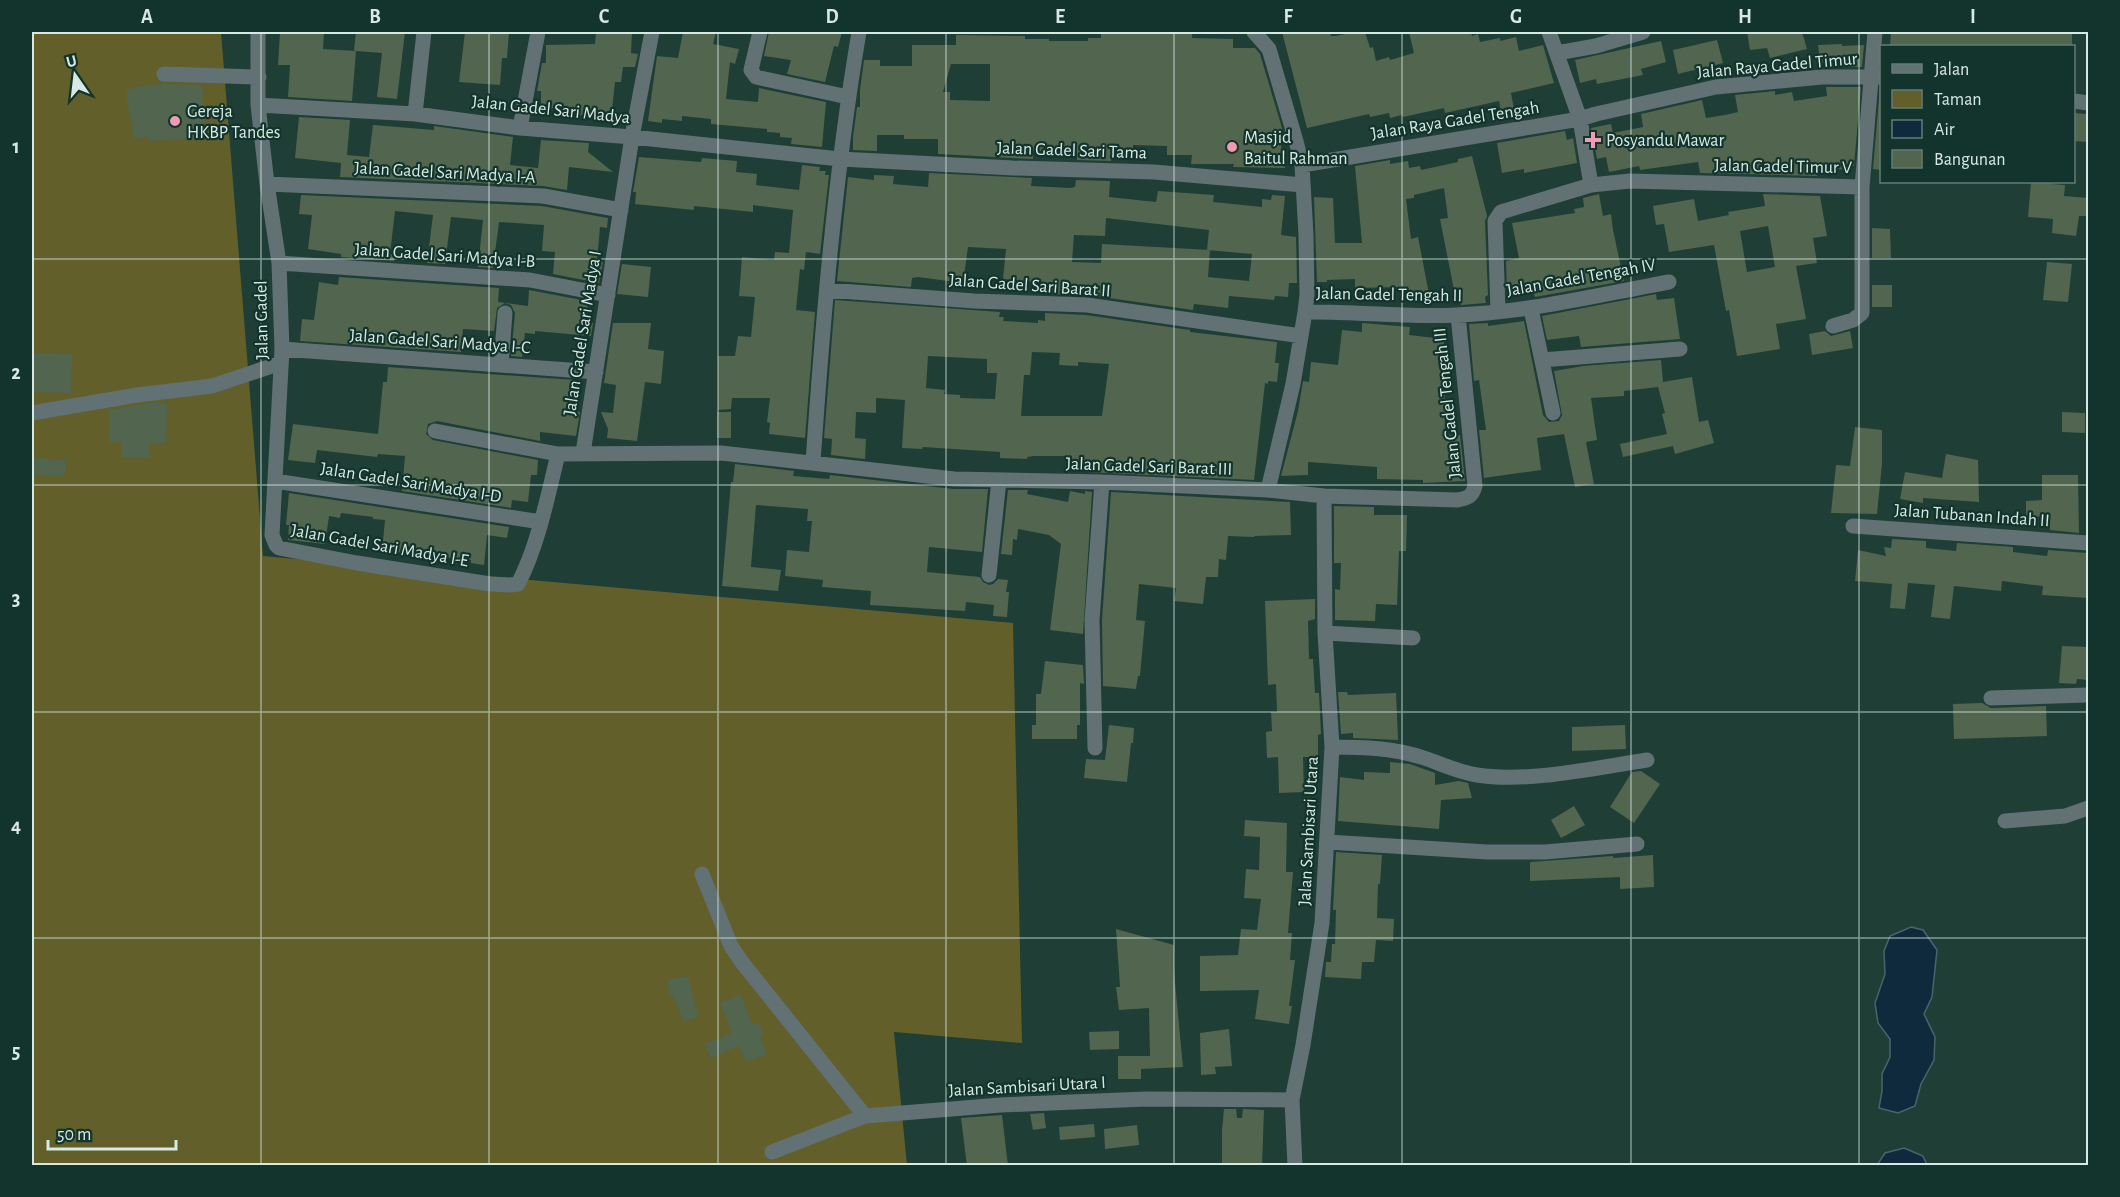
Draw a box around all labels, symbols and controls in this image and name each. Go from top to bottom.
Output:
text: A [141,7,153,27]
text: B [369,7,381,27]
text: C [599,7,610,27]
text: D [825,7,839,27]
text: E [1055,7,1065,27]
text: F [1283,7,1293,27]
text: G [1510,7,1522,27]
text: H [1738,7,1752,27]
text: I [1970,7,1976,27]
north arrow [45,45,105,105]
legend [1880,45,2075,183]
street label: Jalan Raya Gadel Timur [1696,50,1858,82]
text: U [65,52,79,70]
text: Jalan [1934,61,1969,79]
text: Taman [1934,91,1982,109]
street label: Jalan Gadel Sari Madya [471,93,631,127]
street label: Jalan Raya Gadel Tengah [1370,99,1541,143]
place label: Gereja HKBP Tandes [187,103,281,142]
marker: Gereja HKBP Tandes [168,114,182,128]
text: Air [1934,121,1955,139]
place label: Masjid Baitul Rahman [1244,129,1348,168]
marker: Posyandu Mawar [1584,131,1602,149]
place label: Posyandu Mawar [1606,132,1724,150]
text: 1 [12,137,20,157]
street label: Jalan Gadel Sari Tama [997,139,1147,163]
marker: Masjid Baitul Rahman [1225,140,1239,154]
text: Bangunan [1934,151,2006,169]
street label: Jalan Gadel Timur V [1714,157,1853,177]
street label: Jalan Gadel Sari Madya I-A [354,159,537,187]
street label: Jalan Gadel Sari Madya I-B [354,241,536,271]
street label: Jalan Gadel Sari Madya I [561,249,605,417]
street label: Jalan Gadel Tengah IV [1505,256,1658,300]
street label: Jalan Gadel Sari Barat II [949,271,1111,301]
street label: Jalan Gadel [252,280,272,360]
street label: Jalan Gadel Tengah II [1316,285,1462,305]
street label: Jalan Gadel Sari Madya I-C [349,327,531,357]
street label: Jalan Gadel Tengah III [1431,327,1465,479]
text: 2 [11,363,21,383]
street label: Jalan Gadel Sari Barat III [1065,455,1233,479]
street label: Jalan Gadel Sari Madya I-D [319,460,503,506]
street label: Jalan Tubanan Indah II [1894,502,2050,530]
street label: Jalan Gadel Sari Madya I-E [290,521,470,571]
text: 3 [12,589,20,609]
street label: Jalan Sambisari Utara [1296,756,1322,906]
text: 4 [11,816,21,836]
text: 5 [12,1042,20,1062]
street label: Jalan Sambisari Utara I [948,1074,1106,1100]
scale bar [48,1113,176,1151]
text: 50 m [57,1126,91,1144]

